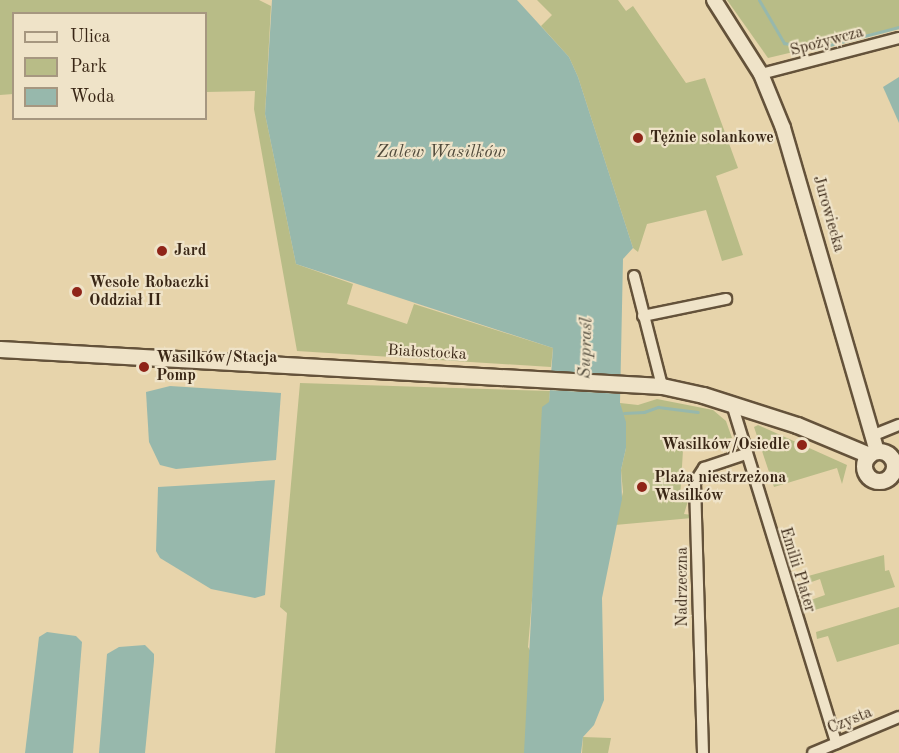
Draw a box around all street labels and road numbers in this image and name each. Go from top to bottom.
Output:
street label: Spożywcza [788,23,866,61]
street label: Jurowiecka [808,174,848,254]
street label: Białostocka [387,341,467,365]
street label: Emilii Plater [775,525,819,615]
street label: Nadrzeczna [673,547,693,627]
street label: Czysta [825,703,875,739]

